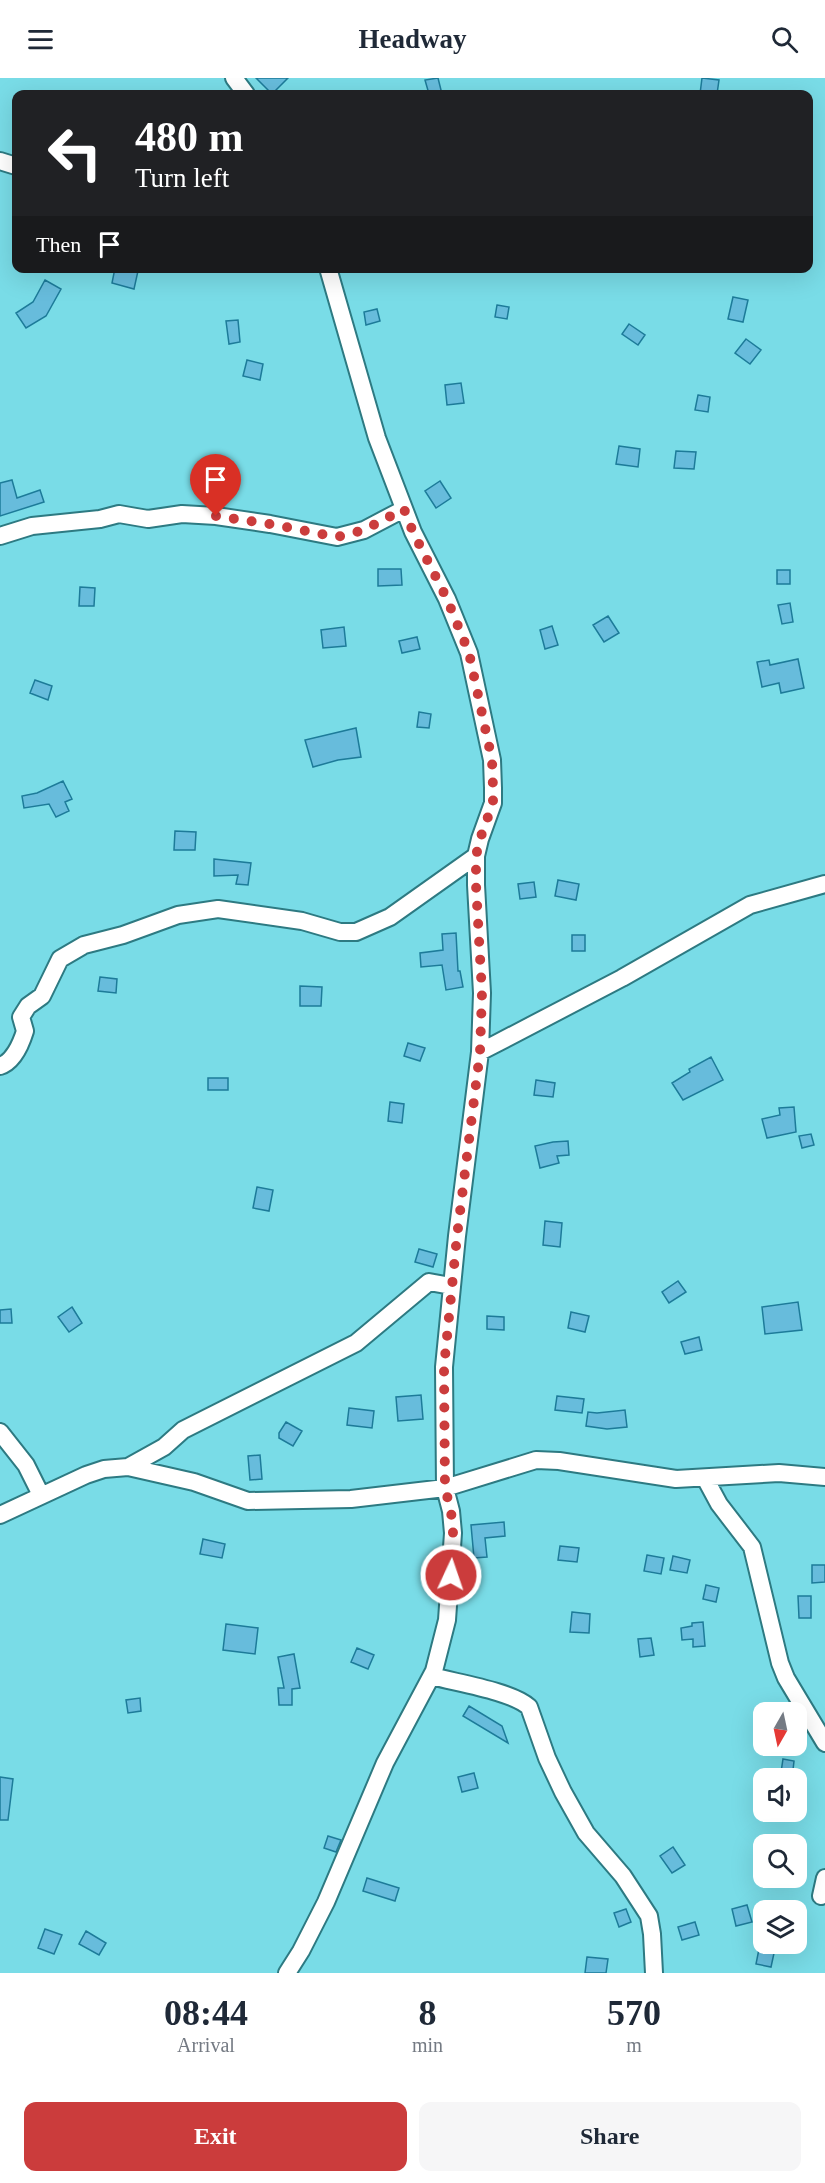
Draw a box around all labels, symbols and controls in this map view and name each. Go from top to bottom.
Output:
icon: menu [24,23,57,56]
icon: search [768,23,801,56]
text: Headway [359,24,467,54]
icon: left [36,114,114,192]
text: 480 m [135,114,244,160]
text: Turn left [135,163,229,193]
icon: arrive [93,228,126,261]
text: Then [36,232,81,257]
pin [190,454,241,516]
icon: arrive [199,463,232,496]
position arrow [419,1543,483,1607]
north arrow [753,1702,807,1756]
map controls [753,1702,807,1954]
button: sound [753,1768,807,1822]
button: search [753,1834,807,1888]
button: layers [753,1900,807,1954]
text: 08:44 [164,1993,248,2033]
text: 8 [419,1993,437,2033]
text: 570 [607,1993,661,2033]
text: Arrival [177,2034,235,2056]
text: min [412,2034,443,2056]
text: m [626,2034,642,2056]
button: Exit [24,2102,407,2171]
button: Share [419,2102,801,2171]

